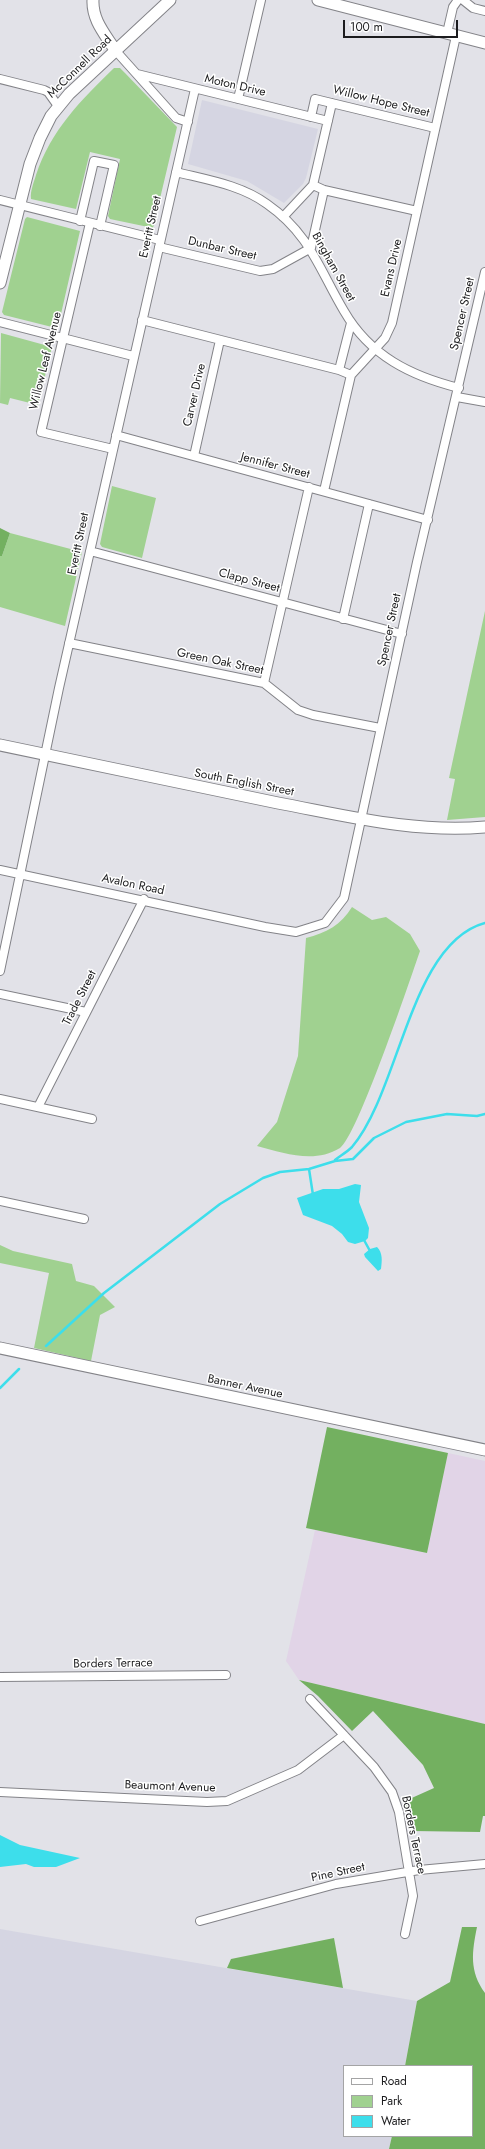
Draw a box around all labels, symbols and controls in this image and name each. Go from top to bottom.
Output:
scale bar [345,12,460,38]
text: 100 m [350,18,383,36]
street label: McConnell Road [45,33,115,101]
street label: Moton Drive [203,72,267,100]
street label: Willow Hope Street [331,83,431,121]
street label: Everitt Street [137,195,165,259]
street label: Bingham Street [308,230,358,304]
street label: Dunbar Street [186,234,258,264]
street label: Evans Drive [378,238,406,298]
street label: Spencer Street [448,276,478,352]
street label: Willow Leaf Avenue [27,311,65,411]
street label: Carver Drive [181,362,209,428]
street label: Jennifer Street [239,450,311,482]
street label: Everitt Street [65,512,93,576]
street label: Clapp Street [217,566,281,596]
street label: Spencer Street [375,592,405,668]
street label: Green Oak Street [175,646,265,678]
street label: South English Street [193,766,295,800]
street label: Avalon Road [100,871,166,899]
street label: Trade Street [60,968,100,1028]
street label: Banner Avenue [206,1372,284,1402]
street label: Borders Terrace [73,1656,153,1672]
street label: Beaumont Avenue [124,1778,216,1796]
street label: Borders Terrace [398,1795,428,1875]
street label: Pine Street [310,1860,366,1886]
legend [343,2065,473,2137]
text: Road [381,2072,407,2090]
text: Park [381,2092,402,2110]
text: Water [381,2112,411,2130]

